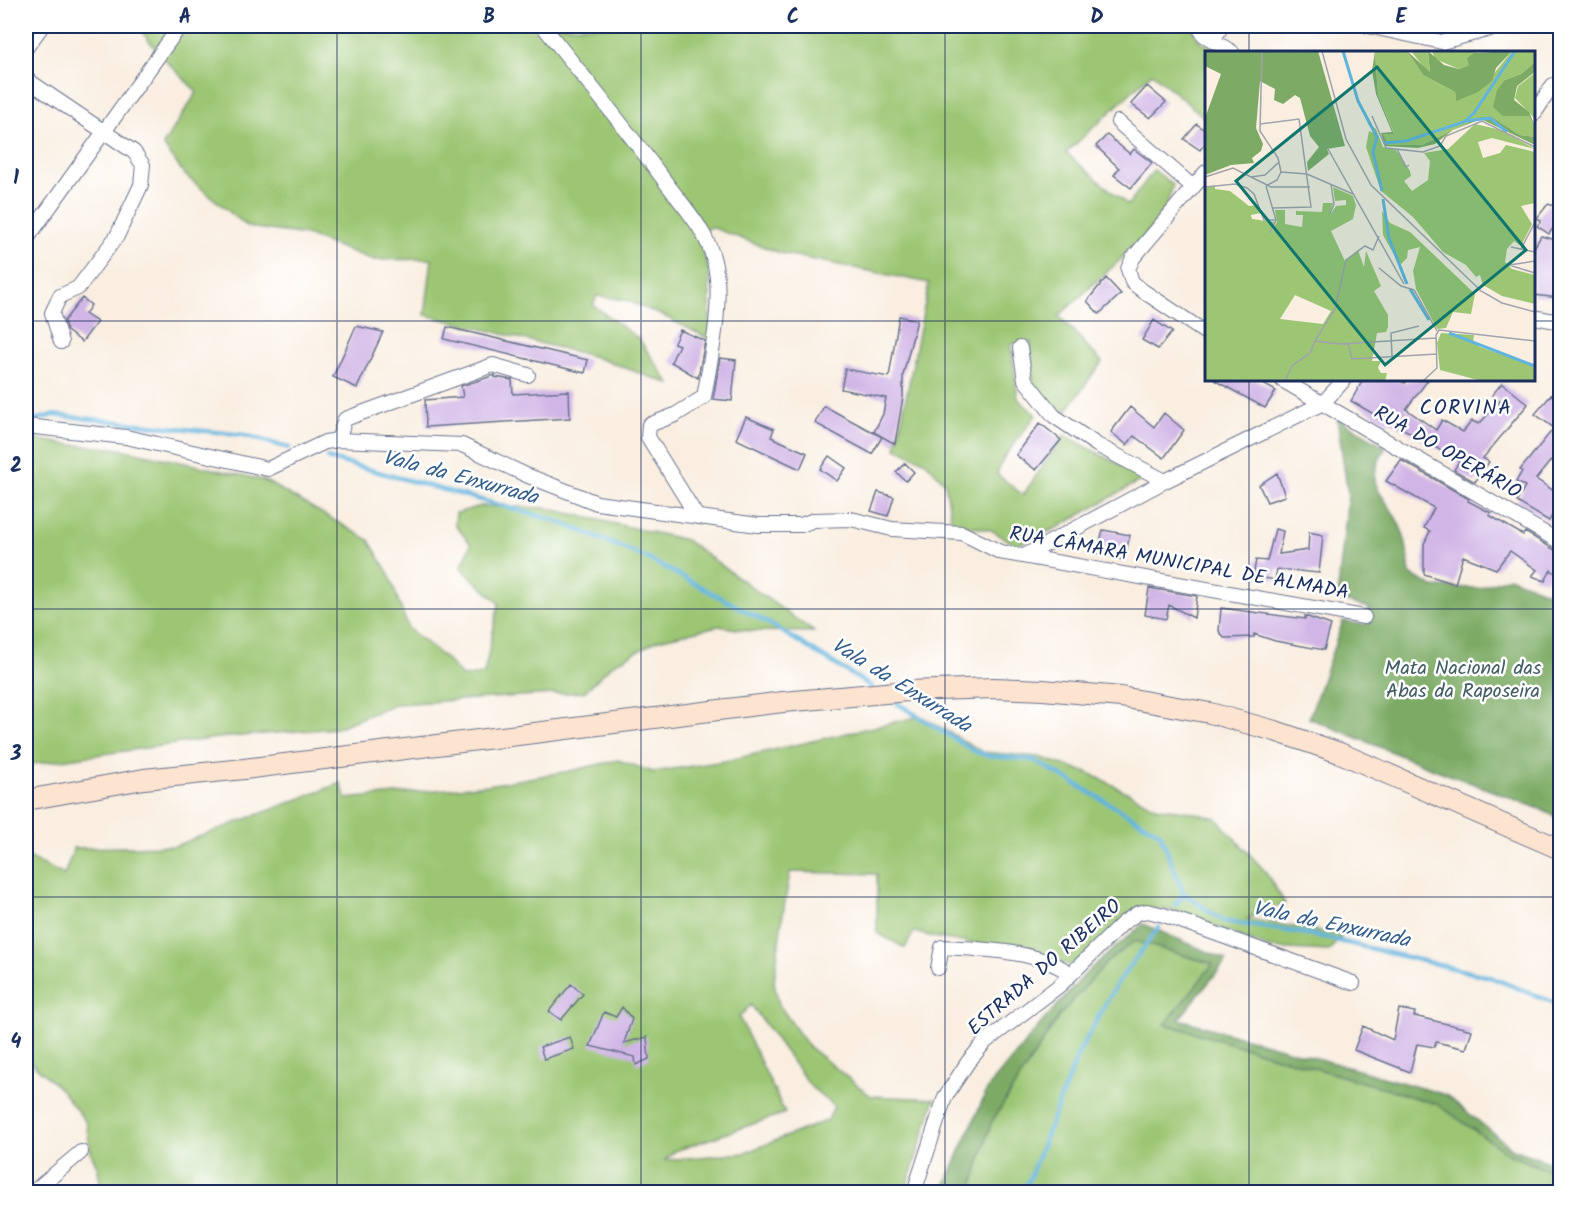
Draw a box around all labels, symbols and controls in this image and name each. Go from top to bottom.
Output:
text: A [179,2,191,34]
text: B [483,2,495,34]
text: C [787,2,799,34]
text: D [1090,2,1104,34]
text: E [1395,2,1407,34]
inset map [1205,51,1535,381]
text: 1 [13,163,19,195]
district label: CORVINA [1420,392,1512,425]
street label: RUA DO OPERÁRIO [1367,398,1527,508]
water label: Vala da Enxurrada [379,441,543,515]
text: 2 [10,451,22,483]
street label: RUA CÂMARA MUNICIPAL DE ALMADA [1007,518,1351,610]
water label: Vala da Enxurrada [824,630,978,743]
park label: Mata Nacional das Abas da Raposeira [1385,653,1542,708]
text: 3 [10,739,22,771]
street label: ESTRADA DO RIBEIRO [961,892,1129,1044]
water label: Vala da Enxurrada [1249,892,1414,958]
text: 4 [11,1027,22,1059]

